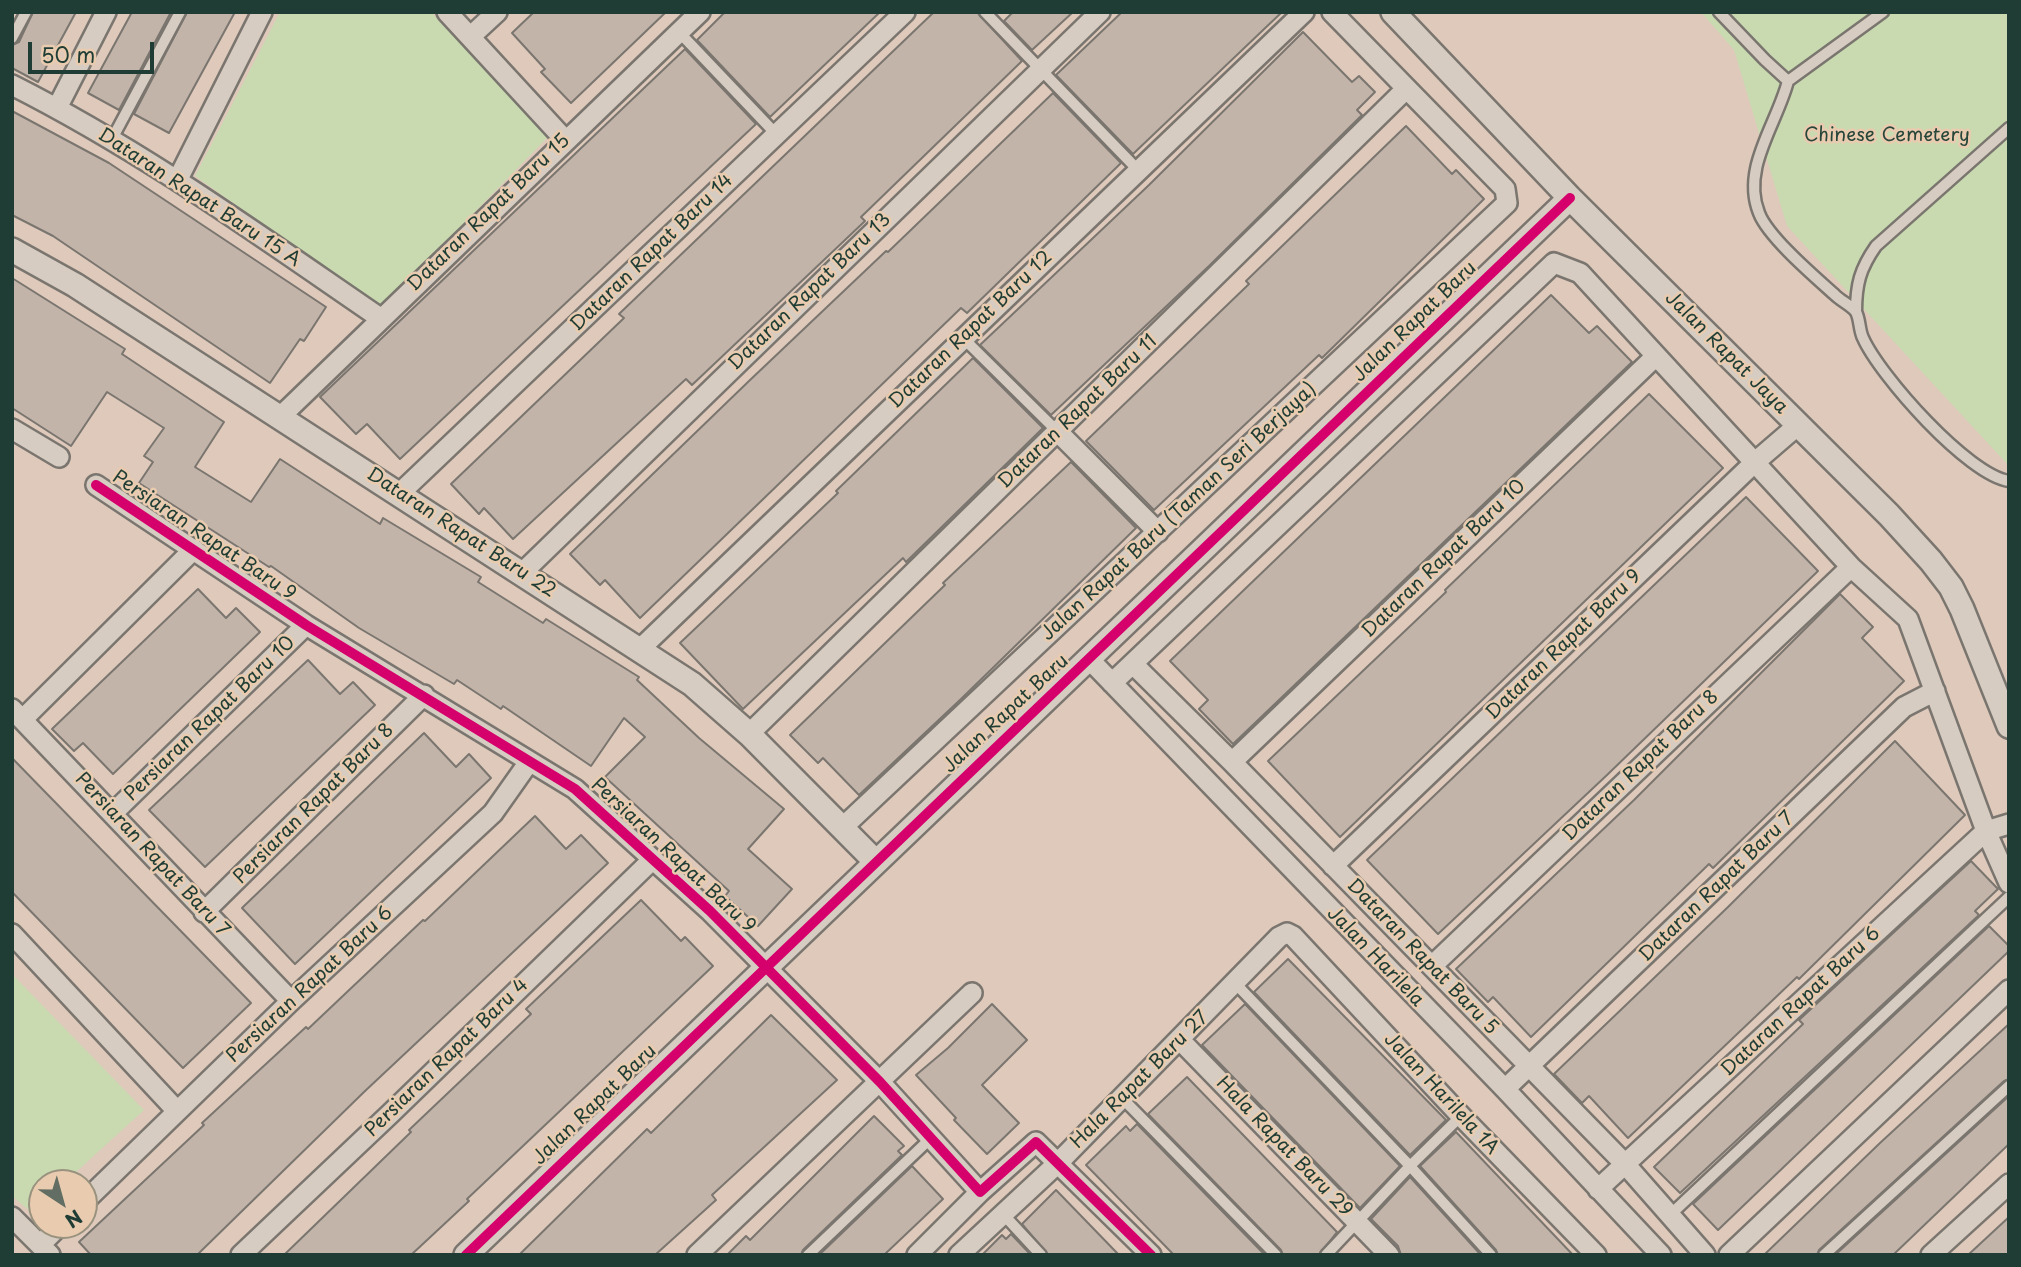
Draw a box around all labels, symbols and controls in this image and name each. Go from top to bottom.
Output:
scale bar [32,28,158,72]
text: 50 m [41,38,95,70]
street label: Dataran Rapat Baru 15 A [93,124,305,272]
park label: Chinese Cemetery [1804,125,1970,147]
street label: Dataran Rapat Baru 15 [403,130,575,296]
street label: Dataran Rapat Baru 14 [566,170,738,336]
street label: Dataran Rapat Baru 13 [724,209,896,375]
street label: Dataran Rapat Baru 12 [885,246,1057,414]
street label: Jalan Rapat Baru [1348,257,1482,387]
street label: Jalan Rapat Jaya [1660,287,1792,419]
street label: Dataran Rapat Baru 11 [994,330,1162,494]
street label: Jalan Rapat Baru (Taman Seri Berjaya) [1037,378,1321,646]
street label: Dataran Rapat Baru 22 [362,463,560,603]
street label: Persiaran Rapat Baru 9 [108,466,300,606]
street label: Dataran Rapat Baru 10 [1358,475,1530,643]
street label: Dataran Rapat Baru 9 [1482,565,1646,725]
street label: Persiaran Rapat Baru 10 [120,632,300,806]
street label: Jalan Rapat Baru [939,650,1073,778]
street label: Dataran Rapat Baru 8 [1558,686,1724,846]
street label: Persiaran Rapat Baru 8 [229,719,399,889]
street label: Persiaran Rapat Baru 7 [70,768,234,942]
street label: Persiaran Rapat Baru 9 [586,774,760,938]
street label: Dataran Rapat Baru 7 [1635,807,1799,967]
street label: Dataran Rapat Baru 5 [1342,874,1502,1040]
street label: Persiaran Rapat Baru 6 [222,902,398,1068]
street label: Jalan Harilela [1322,903,1428,1011]
street label: Dataran Rapat Baru 6 [1717,922,1885,1082]
street label: Persiaran Rapat Baru 4 [361,974,533,1142]
street label: Hala Rapat Baru 27 [1066,1006,1214,1154]
street label: Jalan Harilela 1A [1379,1029,1503,1159]
street label: Jalan Rapat Baru [528,1040,662,1170]
street label: Hala Rapat Baru 29 [1211,1072,1357,1222]
north arrow [28,1169,98,1239]
text: N [60,1204,88,1235]

